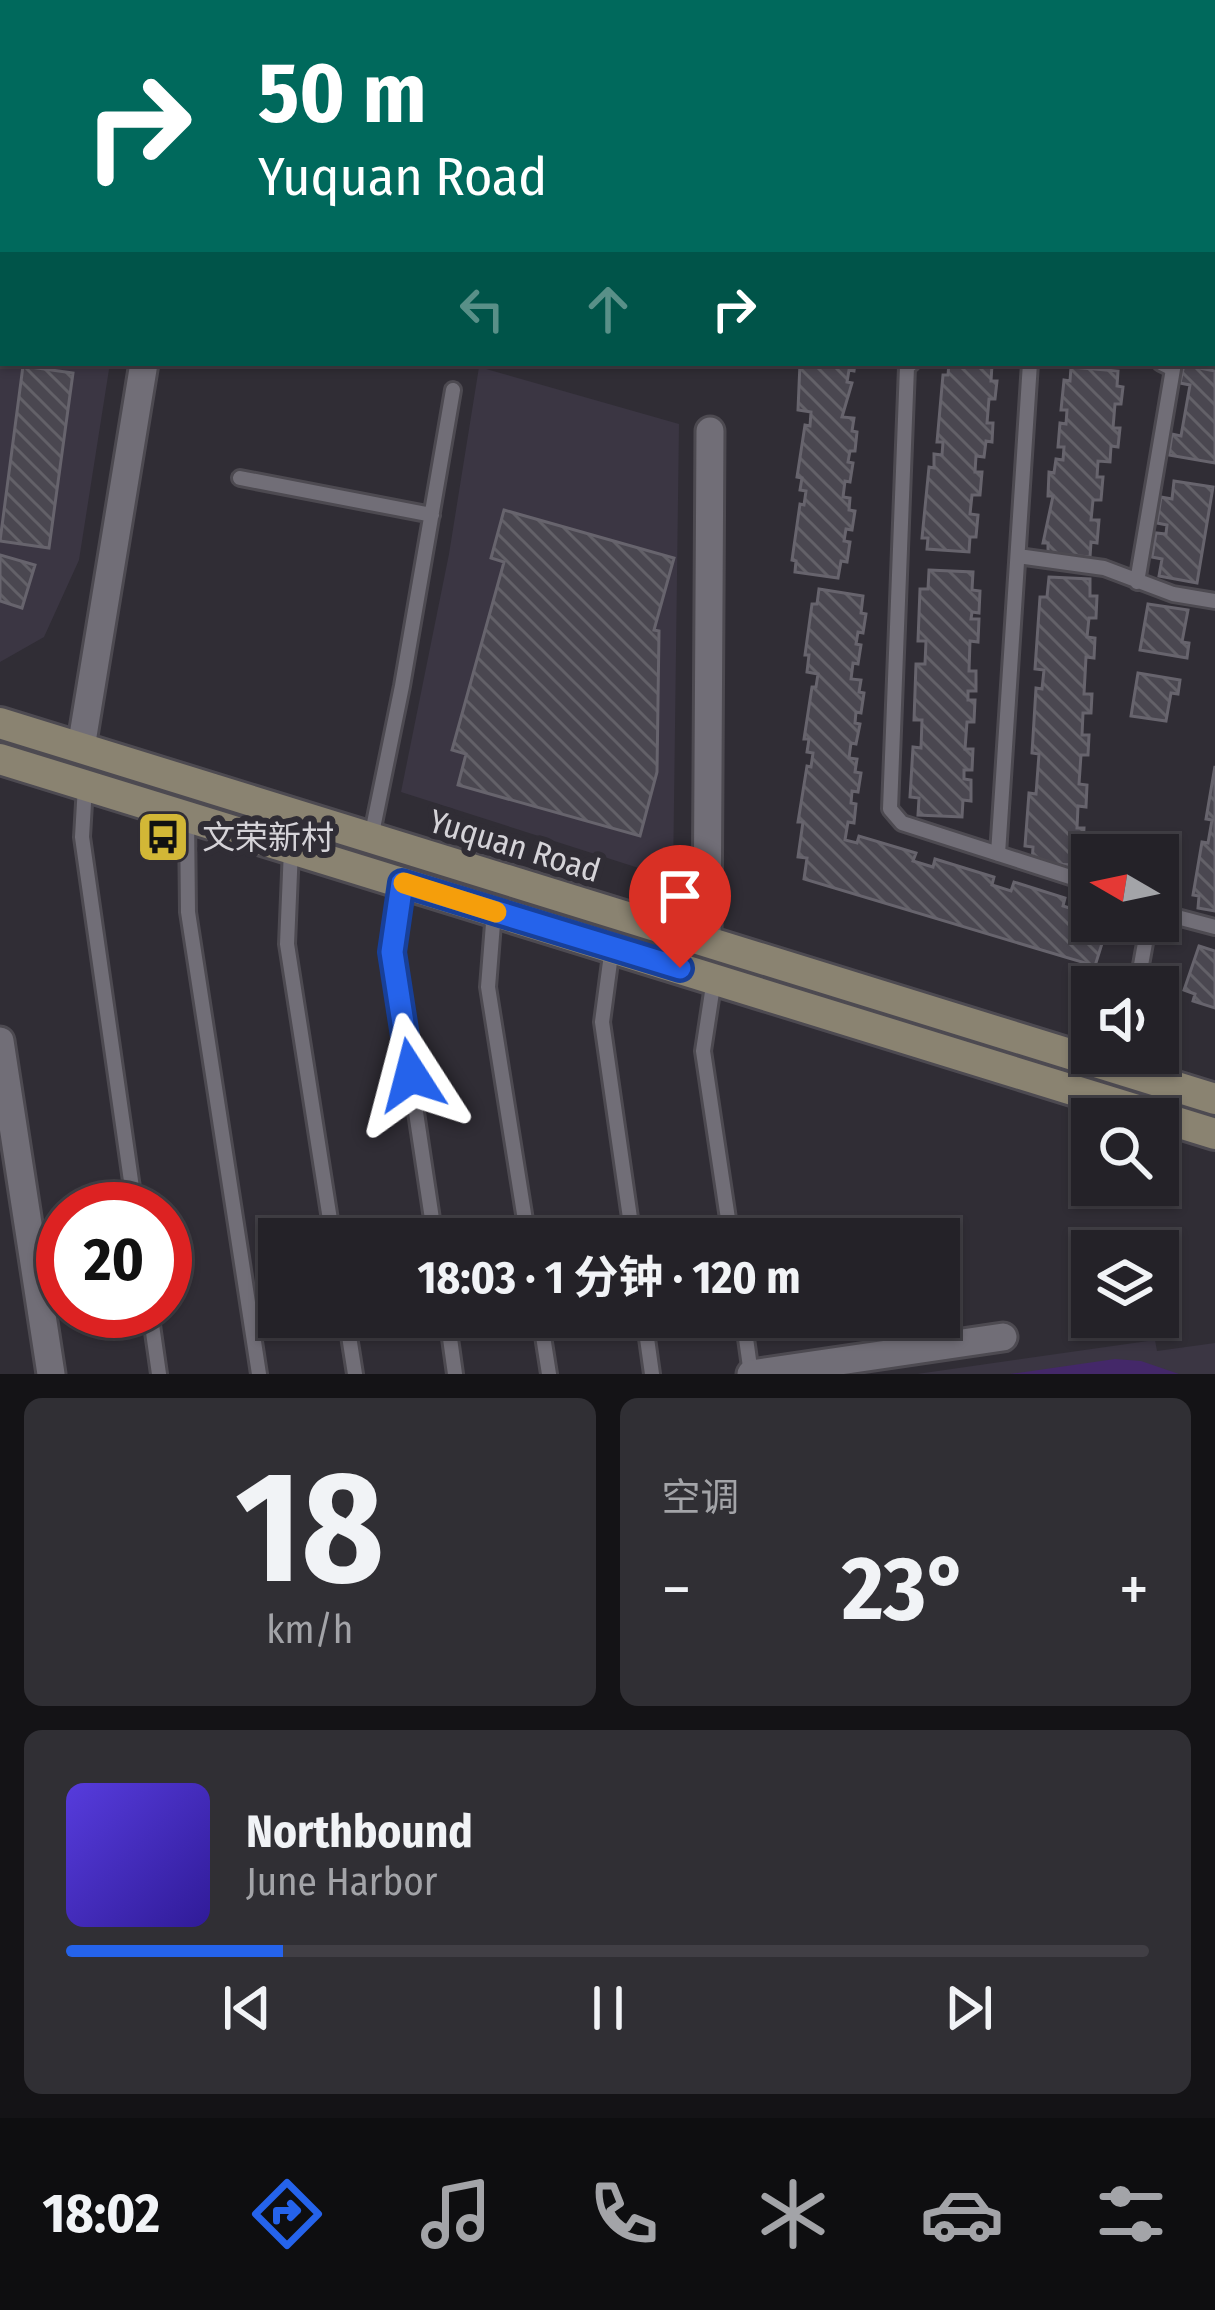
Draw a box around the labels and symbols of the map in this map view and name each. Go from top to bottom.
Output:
street label: Yuquan Road [424,801,605,891]
bus stop icon: 文荣新村 [135,809,191,865]
place label: 文荣新村 [202,818,334,858]
north arrow [1071,834,1179,942]
pin [629,845,731,968]
position arrow [348,1012,474,1138]
speed limit sign: 20 [36,1182,192,1338]

